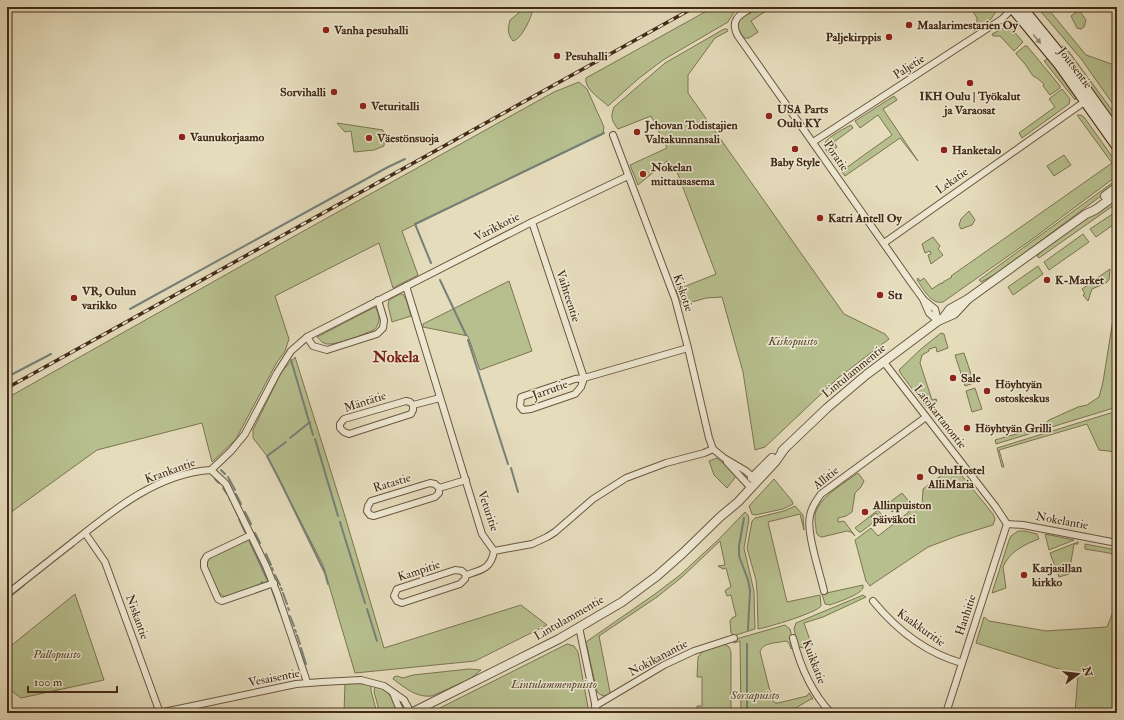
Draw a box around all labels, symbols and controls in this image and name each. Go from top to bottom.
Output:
place label: Maalarimestarien Oy [916,18,1018,33]
marker: Maalarimestarien Oy [904,20,914,30]
place label: Vanha pesuhalli [333,23,409,38]
marker: Vanha pesuhalli [321,25,331,35]
place label: Paljekirppis [826,30,881,45]
marker: Paljekirppis [884,32,894,42]
one-way arrow [1033,34,1042,45]
street label: Joutsentie [1054,44,1095,92]
place label: Pesuhalli [565,49,608,64]
marker: Pesuhalli [552,51,562,61]
street label: Paljetie [890,51,928,83]
marker: IKH Oulu | Työkalut ja Varaosat [965,78,975,88]
place label: Sorvihalli [280,85,327,100]
marker: Sorvihalli [329,87,339,97]
place label: IKH Oulu | Työkalut ja Varaosat [920,89,1021,118]
place label: Veturitalli [370,99,420,114]
marker: Veturitalli [358,101,368,111]
place label: USA Parts Oulu KY [777,102,828,131]
marker: USA Parts Oulu KY [764,111,774,121]
place label: Jehovan Todistajien Valtakunnansali [644,118,739,147]
marker: Jehovan Todistajien Valtakunnansali [632,127,642,137]
place label: Vaunukorjaamo [189,130,265,145]
place label: Väestönsuoja [376,131,440,146]
marker: Vaunukorjaamo [177,132,187,142]
marker: Väestönsuoja [364,133,374,143]
street label: Poratie [820,138,852,174]
place label: Hanketalo [952,143,1001,158]
marker: Baby Style [790,144,800,154]
marker: Hanketalo [939,145,949,155]
place label: Baby Style [770,155,821,170]
place label: Nokelan mittausasema [650,160,716,189]
street label: Lekatie [933,164,971,198]
marker: Nokelan mittausasema [638,169,648,179]
street label: Varikkotie [472,209,522,245]
place label: Katri Antell Oy [828,211,902,226]
marker: Katri Antell Oy [815,213,825,223]
street label: Vaihteentie [553,268,583,324]
street label: Kiskotie [670,272,696,314]
place label: K-Market [1055,273,1104,288]
marker: K-Market [1042,275,1052,285]
place label: VR, Oulun varikko [81,284,137,313]
place label: St1 [888,288,903,303]
marker: St1 [875,290,885,300]
marker: VR, Oulun varikko [69,293,79,303]
park label: Kiskopuisto [767,334,818,349]
street label: Lintulammentie [819,341,889,401]
district label: Nokela [372,347,420,367]
place label: Sale [961,371,982,386]
marker: Sale [948,373,958,383]
street label: Jarrutie [529,377,570,404]
place label: Höyhtyän ostoskeskus [995,377,1049,406]
street label: Latokartanontie [910,382,970,452]
marker: Höyhtyän ostoskeskus [982,386,992,396]
street label: Mäntätie [342,388,388,416]
place label: Höyhtyän Grilli [975,421,1053,436]
marker: Höyhtyän Grilli [962,423,972,433]
street label: Krankantie [143,455,197,487]
street label: Allitie [809,463,842,494]
place label: OuluHostel AlliMaria [927,463,986,492]
street label: Ratastie [371,470,413,496]
marker: OuluHostel AlliMaria [915,472,925,482]
street label: Veturitie [474,489,502,533]
place label: Allinpuiston päiväkoti [872,498,932,527]
marker: Allinpuiston päiväkoti [860,507,870,517]
street label: Nokelantie [1035,509,1089,533]
street label: Kampitie [396,557,442,585]
place label: Karjasillan kirkko [1031,561,1083,590]
marker: Karjasillan kirkko [1019,570,1029,580]
street label: Niskantie [122,592,152,642]
street label: Lintulammentie [532,592,606,644]
street label: Hanhitie [952,593,980,637]
street label: Kaakkuritie [894,606,948,650]
street label: Nokikanantie [626,636,690,680]
street label: Kuikkatie [799,638,829,686]
park label: Pallopuisto [32,647,81,662]
north arrow [1058,654,1098,694]
text: N [1079,664,1095,679]
street label: Vesaisentie [247,666,301,690]
scale bar [28,668,117,694]
text: 100 m [34,675,63,690]
park label: Lintulammenpuisto [510,677,597,692]
park label: Sorsapuisto [729,688,780,703]

